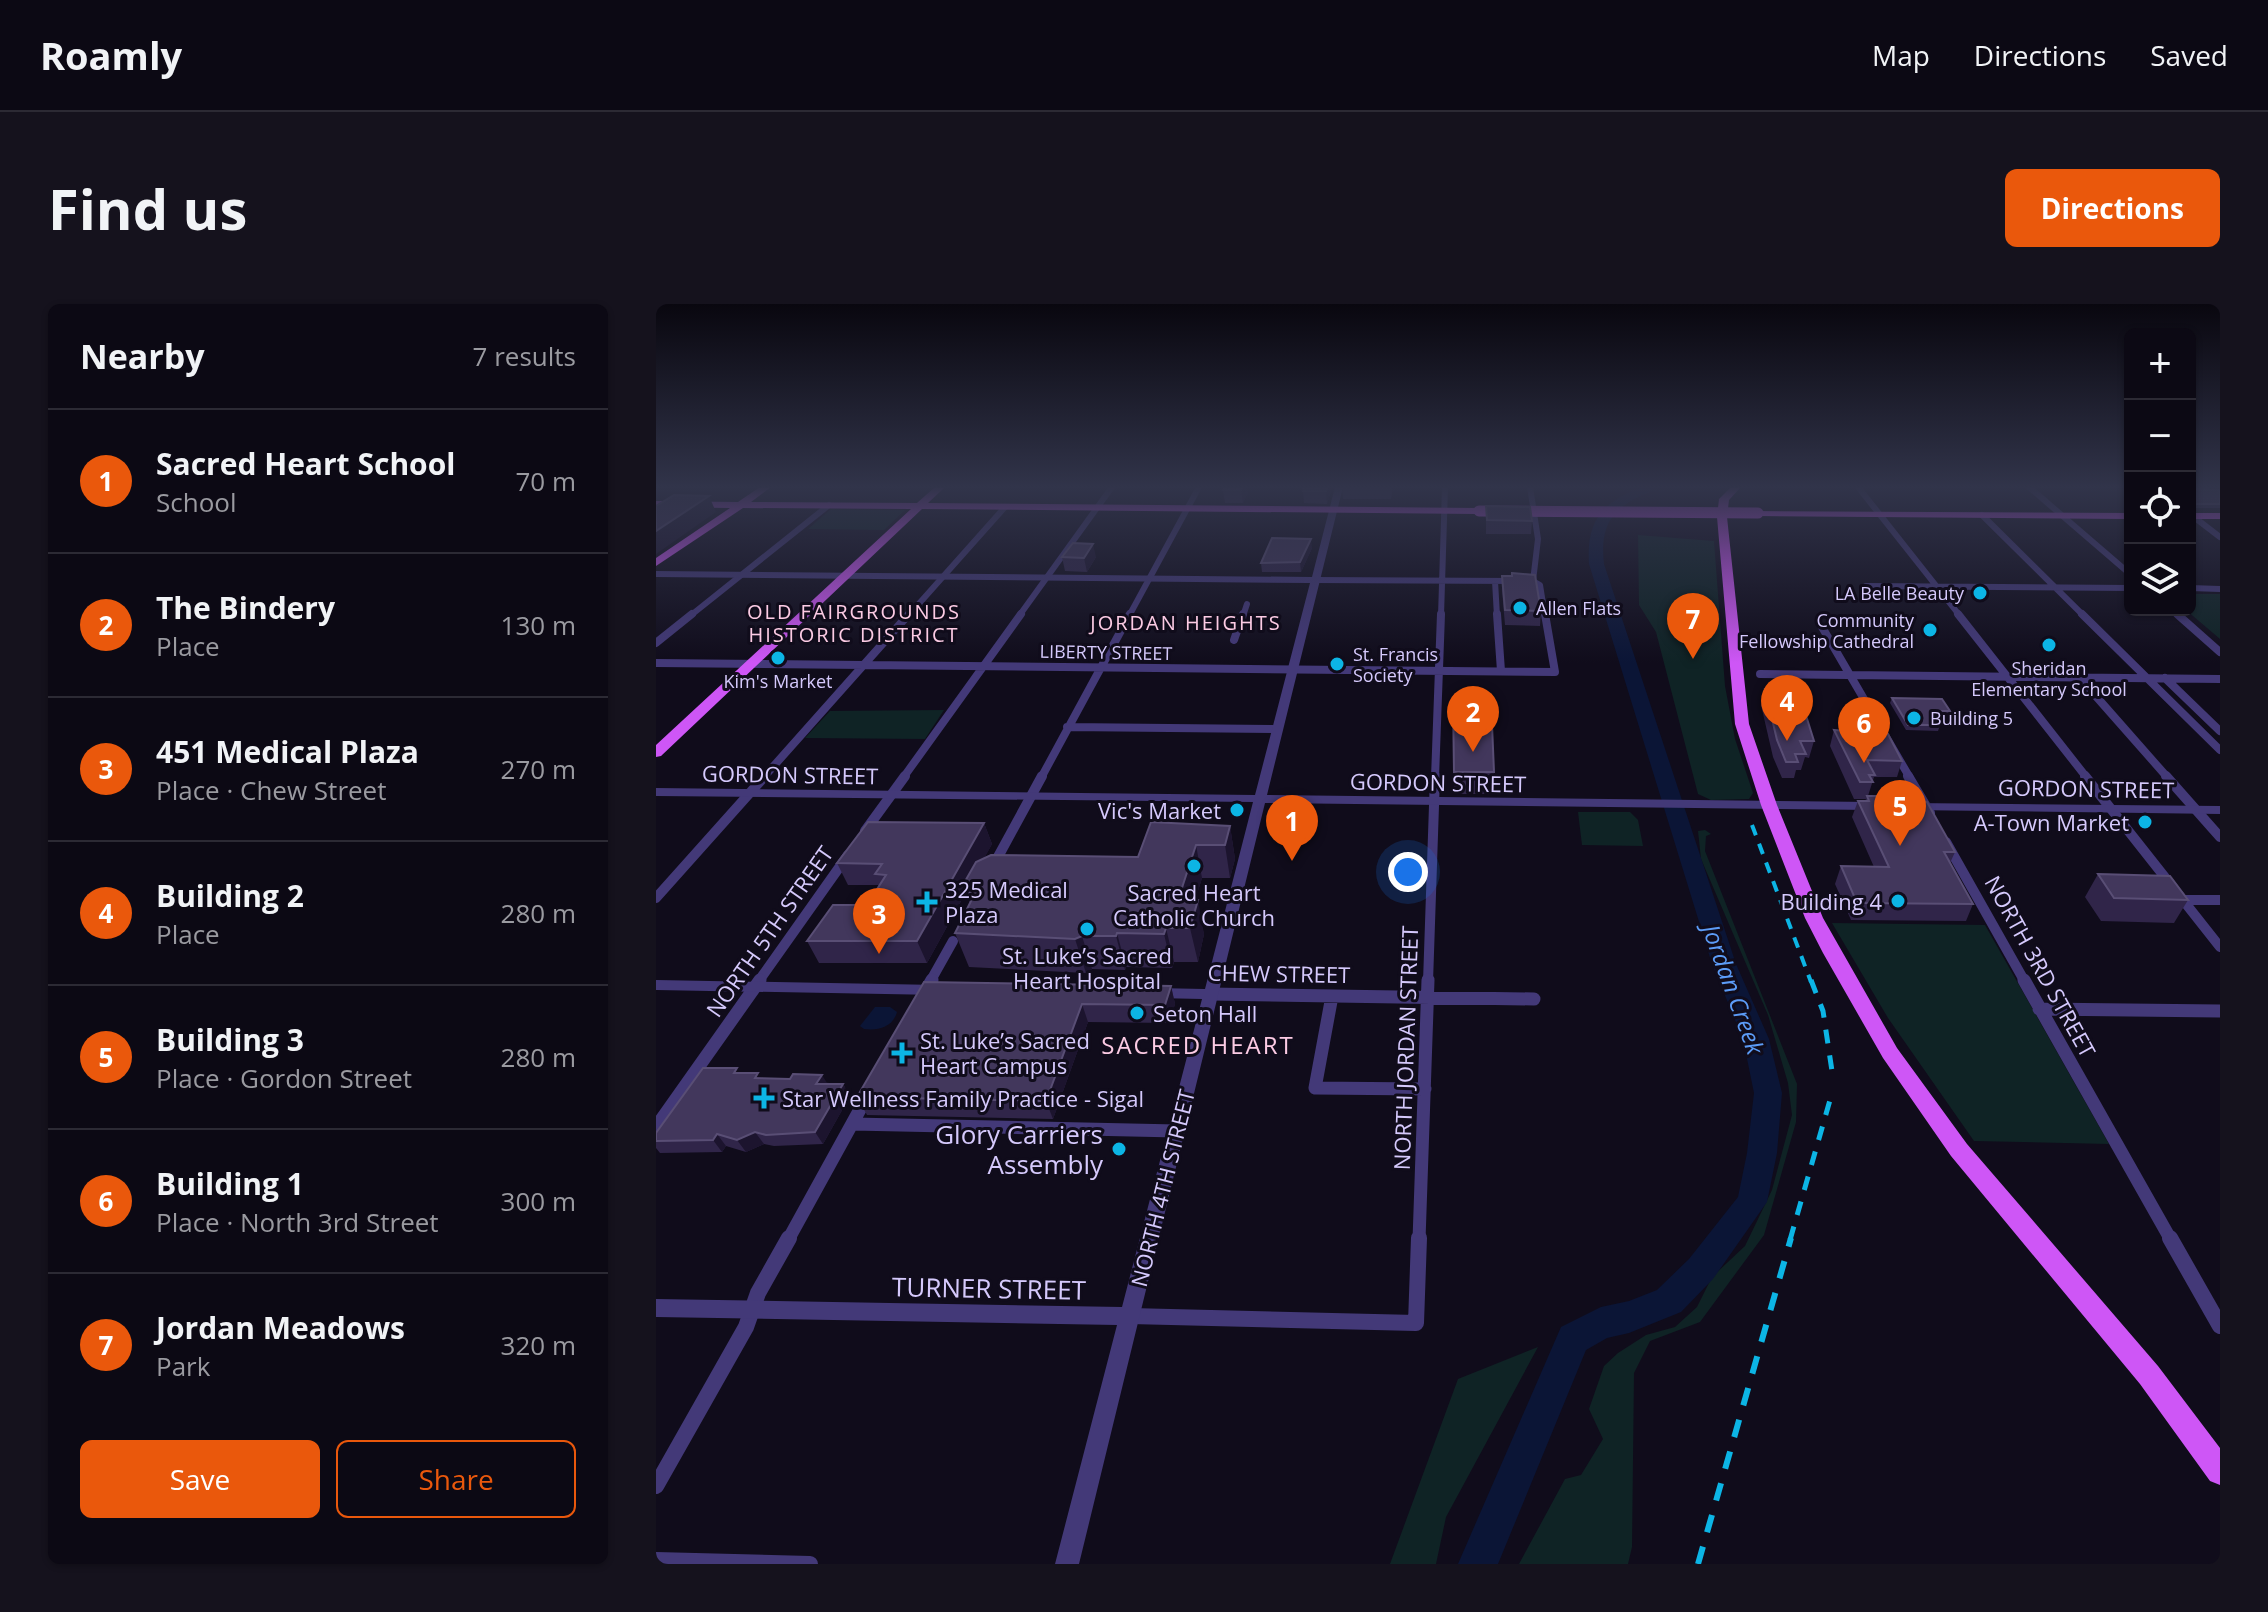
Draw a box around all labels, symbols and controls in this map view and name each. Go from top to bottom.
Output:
text: Roamly [40,29,182,81]
text: Map [1872,36,1930,74]
text: Directions [1974,36,2106,74]
text: Saved [2150,36,2228,74]
button: Directions [2005,169,2220,247]
text: Find us [48,170,247,246]
map controls [2124,328,2196,616]
button: + [2124,328,2196,400]
text: Nearby [80,333,205,379]
text: 7 results [473,338,576,374]
button: − [2124,400,2196,472]
text: Sacred Heart School [156,443,455,484]
text: 1 [99,463,113,499]
text: 70 m [515,463,576,499]
button: locate [2124,472,2196,544]
text: School [156,484,237,520]
button: layers [2124,544,2196,616]
place label: LA Belle Beauty [1835,581,1965,605]
marker: LA Belle Beauty [1971,584,1989,602]
text: The Bindery [156,587,335,628]
pin: 7 [1667,593,1719,659]
place label: Allen Flats [1536,596,1621,620]
district label: OLD FAIRGROUNDS HISTORIC DISTRICT [747,598,961,648]
marker: Allen Flats [1511,599,1529,617]
text: 2 [99,607,113,643]
text: 130 m [501,607,576,643]
place label: Community Fellowship Cathedral [1739,608,1915,653]
district label: JORDAN HEIGHTS [1088,609,1282,636]
marker: Community Fellowship Cathedral [1921,621,1939,639]
text: Place [156,628,220,664]
marker: Sheridan Elementary School [2040,636,2058,654]
street label: LIBERTY STREET [1039,639,1173,665]
place label: St. Francis Society [1353,642,1438,687]
marker: Kim's Market [769,649,787,667]
marker: St. Francis Society [1328,655,1346,673]
place label: Sheridan Elementary School [1971,656,2127,701]
place label: Kim's Market [724,669,832,693]
pin: 4 [1761,675,1813,741]
pin: 2 [1447,686,1499,752]
pin: 6 [1838,697,1890,763]
place label: Building 5 [1930,706,2013,730]
marker: Building 5 [1905,709,1923,727]
text: 451 Medical Plaza [156,731,419,772]
text: 3 [99,751,113,787]
text: 270 m [501,751,576,787]
street label: GORDON STREET [702,757,878,791]
street label: GORDON STREET [1350,765,1526,799]
street label: GORDON STREET [1998,771,2174,805]
text: Place · Chew Street [156,772,386,808]
pin: 5 [1874,780,1926,846]
place label: Vic's Market [1098,795,1221,825]
pin: 1 [1266,795,1318,861]
marker: Vic's Market [1228,801,1246,819]
place label: A-Town Market [1974,807,2129,837]
marker: A-Town Market [2136,813,2154,831]
street label: NORTH 5TH STREET [699,840,839,1022]
your location [1388,852,1428,892]
marker: Sacred Heart Catholic Church [1185,857,1203,875]
street label: NORTH 3RD STREET [1979,870,2103,1062]
place label: 325 Medical Plaza [945,874,1068,929]
text: Building 2 [156,875,304,916]
place label: Sacred Heart Catholic Church [1113,877,1275,932]
place label: Building 4 [1780,886,1882,916]
pin: 3 [853,888,905,954]
marker: 325 Medical Plaza [916,891,938,913]
marker: Building 4 [1889,892,1907,910]
text: 4 [99,895,113,931]
text: 280 m [501,895,576,931]
text: Place [156,916,220,952]
water label: Jordan Creek [1694,916,1773,1060]
marker: St. Luke’s Sacred Heart Hospital [1078,920,1096,938]
street label: NORTH JORDAN STREET [1386,925,1424,1171]
place label: St. Luke’s Sacred Heart Hospital [1002,940,1172,995]
street label: CHEW STREET [1207,957,1351,989]
place label: Seton Hall [1153,998,1257,1028]
marker: Seton Hall [1128,1004,1146,1022]
text: Building 3 [156,1019,304,1060]
place label: St. Luke’s Sacred Heart Campus [920,1025,1090,1080]
district label: SACRED HEART [1101,1028,1295,1061]
text: 5 [99,1039,113,1075]
text: 280 m [501,1039,576,1075]
marker: St. Luke’s Sacred Heart Campus [891,1042,913,1064]
text: Place · Gordon Street [156,1060,412,1096]
place label: Star Wellness Family Practice - Sigal [782,1083,1144,1113]
street label: NORTH 4TH STREET [1123,1086,1201,1290]
marker: Star Wellness Family Practice - Sigal [753,1087,775,1109]
place label: Glory Carriers Assembly [935,1116,1104,1182]
marker: Glory Carriers Assembly [1110,1140,1128,1158]
text: Building 1 [156,1163,304,1204]
text: 6 [99,1183,113,1219]
text: 300 m [501,1183,576,1219]
text: Place · North 3rd Street [156,1204,439,1240]
street label: TURNER STREET [892,1268,1087,1308]
text: Jordan Meadows [156,1307,405,1348]
text: 7 [99,1327,113,1363]
text: 320 m [501,1327,576,1363]
text: Park [156,1348,210,1384]
button: Save [80,1440,320,1518]
button: Share [336,1440,576,1518]

